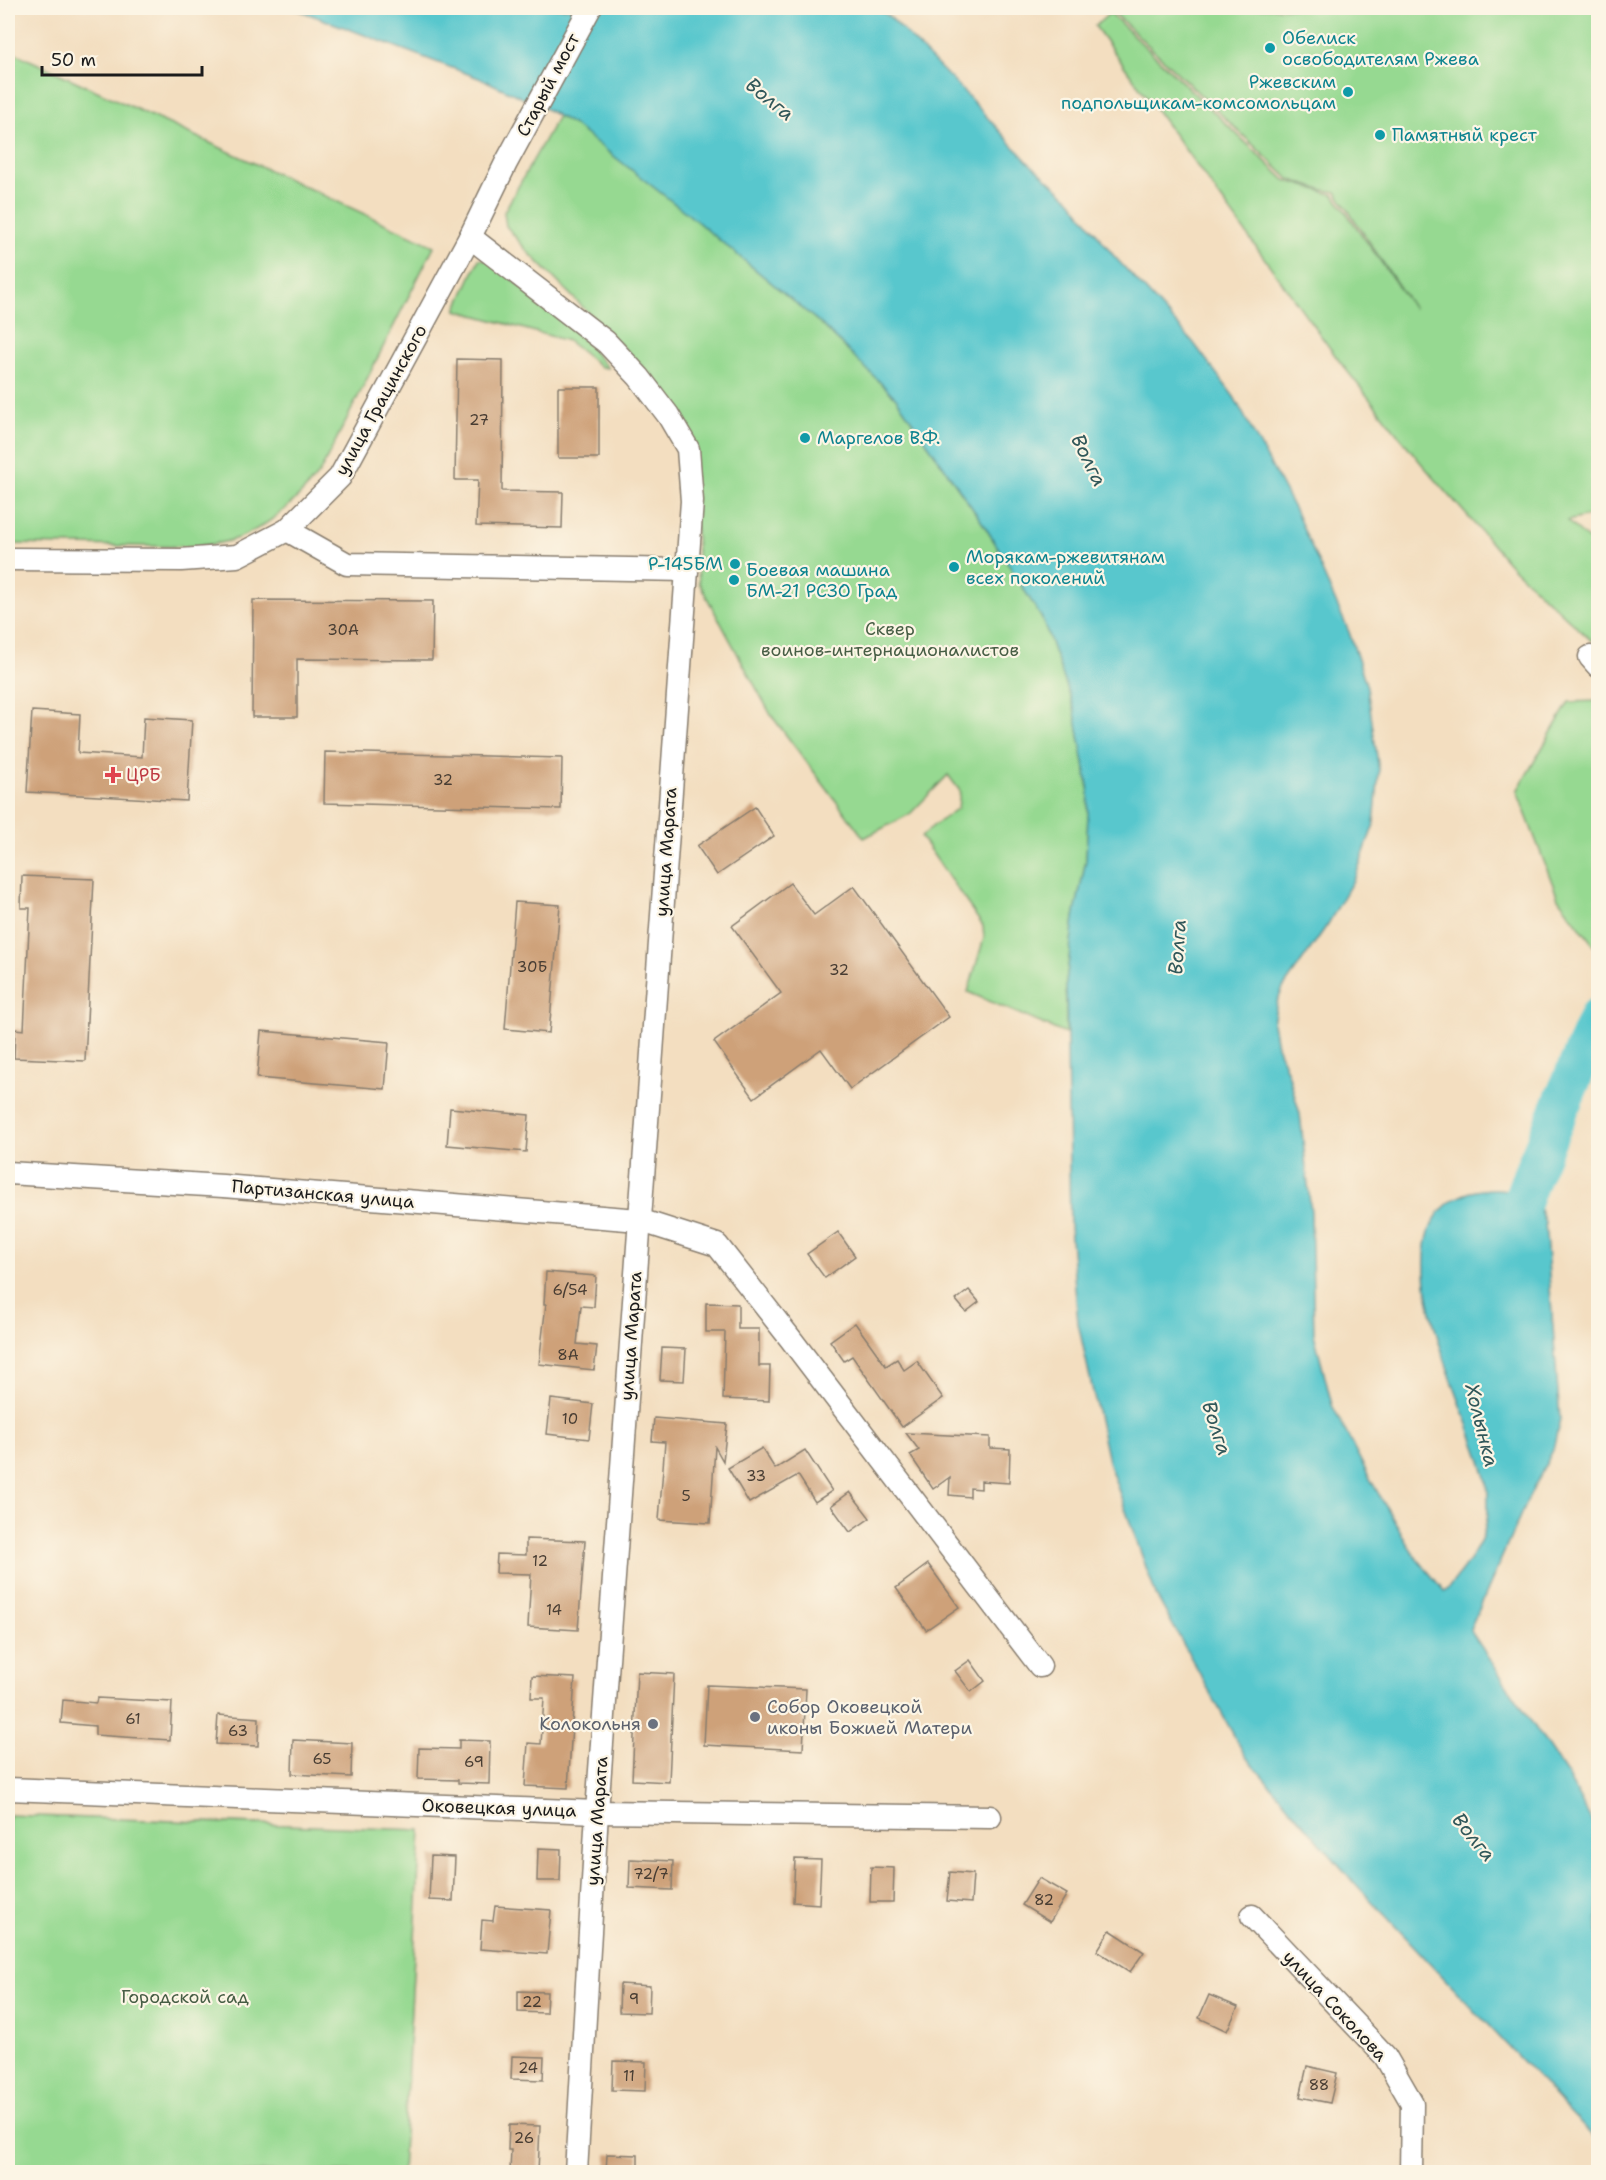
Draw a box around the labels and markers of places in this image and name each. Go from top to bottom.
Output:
place label: Обелиск освободителям Ржева [1282,26,1479,71]
marker: Обелиск освободителям Ржева [1263,41,1277,55]
place label: Ржевским подпольщикам-комсомольцам [1061,70,1336,115]
marker: Ржевским подпольщикам-комсомольцам [1341,85,1355,99]
place label: Памятный крест [1392,123,1538,147]
marker: Памятный крест [1373,128,1387,142]
place label: Маргелов В.Ф. [817,426,940,450]
marker: Маргелов В.Ф. [798,431,812,445]
place label: Морякам-ржевитянам всех поколений [966,545,1165,590]
place label: Р-145БМ [648,552,723,576]
marker: Р-145БМ [728,557,742,571]
place label: Боевая машина БМ-21 РСЗО Град [746,558,898,603]
marker: Морякам-ржевитянам всех поколений [947,560,961,574]
marker: Боевая машина БМ-21 РСЗО Град [727,573,741,587]
place label: ЦРБ [126,763,161,787]
marker: ЦРБ [104,766,122,784]
place label: Собор Оковецкой иконы Божией Матери [767,1695,972,1740]
marker: Собор Оковецкой иконы Божией Матери [748,1710,762,1724]
place label: Колокольня [539,1712,641,1736]
marker: Колокольня [646,1717,660,1731]

